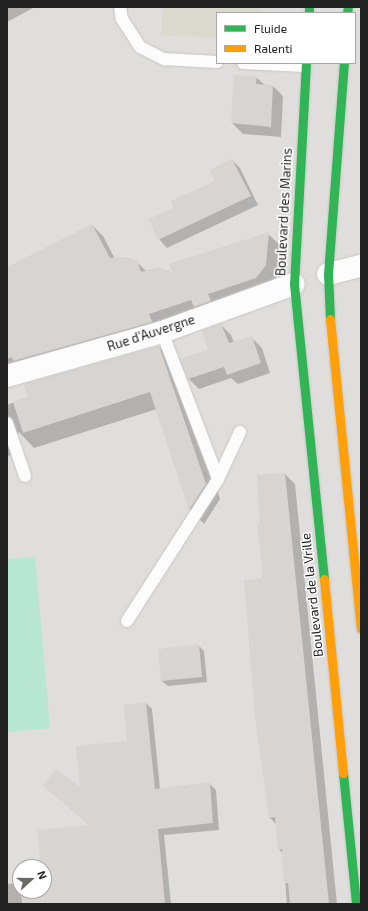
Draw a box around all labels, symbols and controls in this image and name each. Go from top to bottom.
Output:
legend [216,12,356,64]
text: Fluide [254,21,287,35]
text: Ralenti [254,41,293,55]
street label: Boulevard des Marins [273,148,295,276]
street label: Rue d'Auvergne [105,311,197,355]
street label: Boulevard de la Vrille [298,532,326,658]
north arrow [12,859,52,899]
text: N [35,869,50,881]

